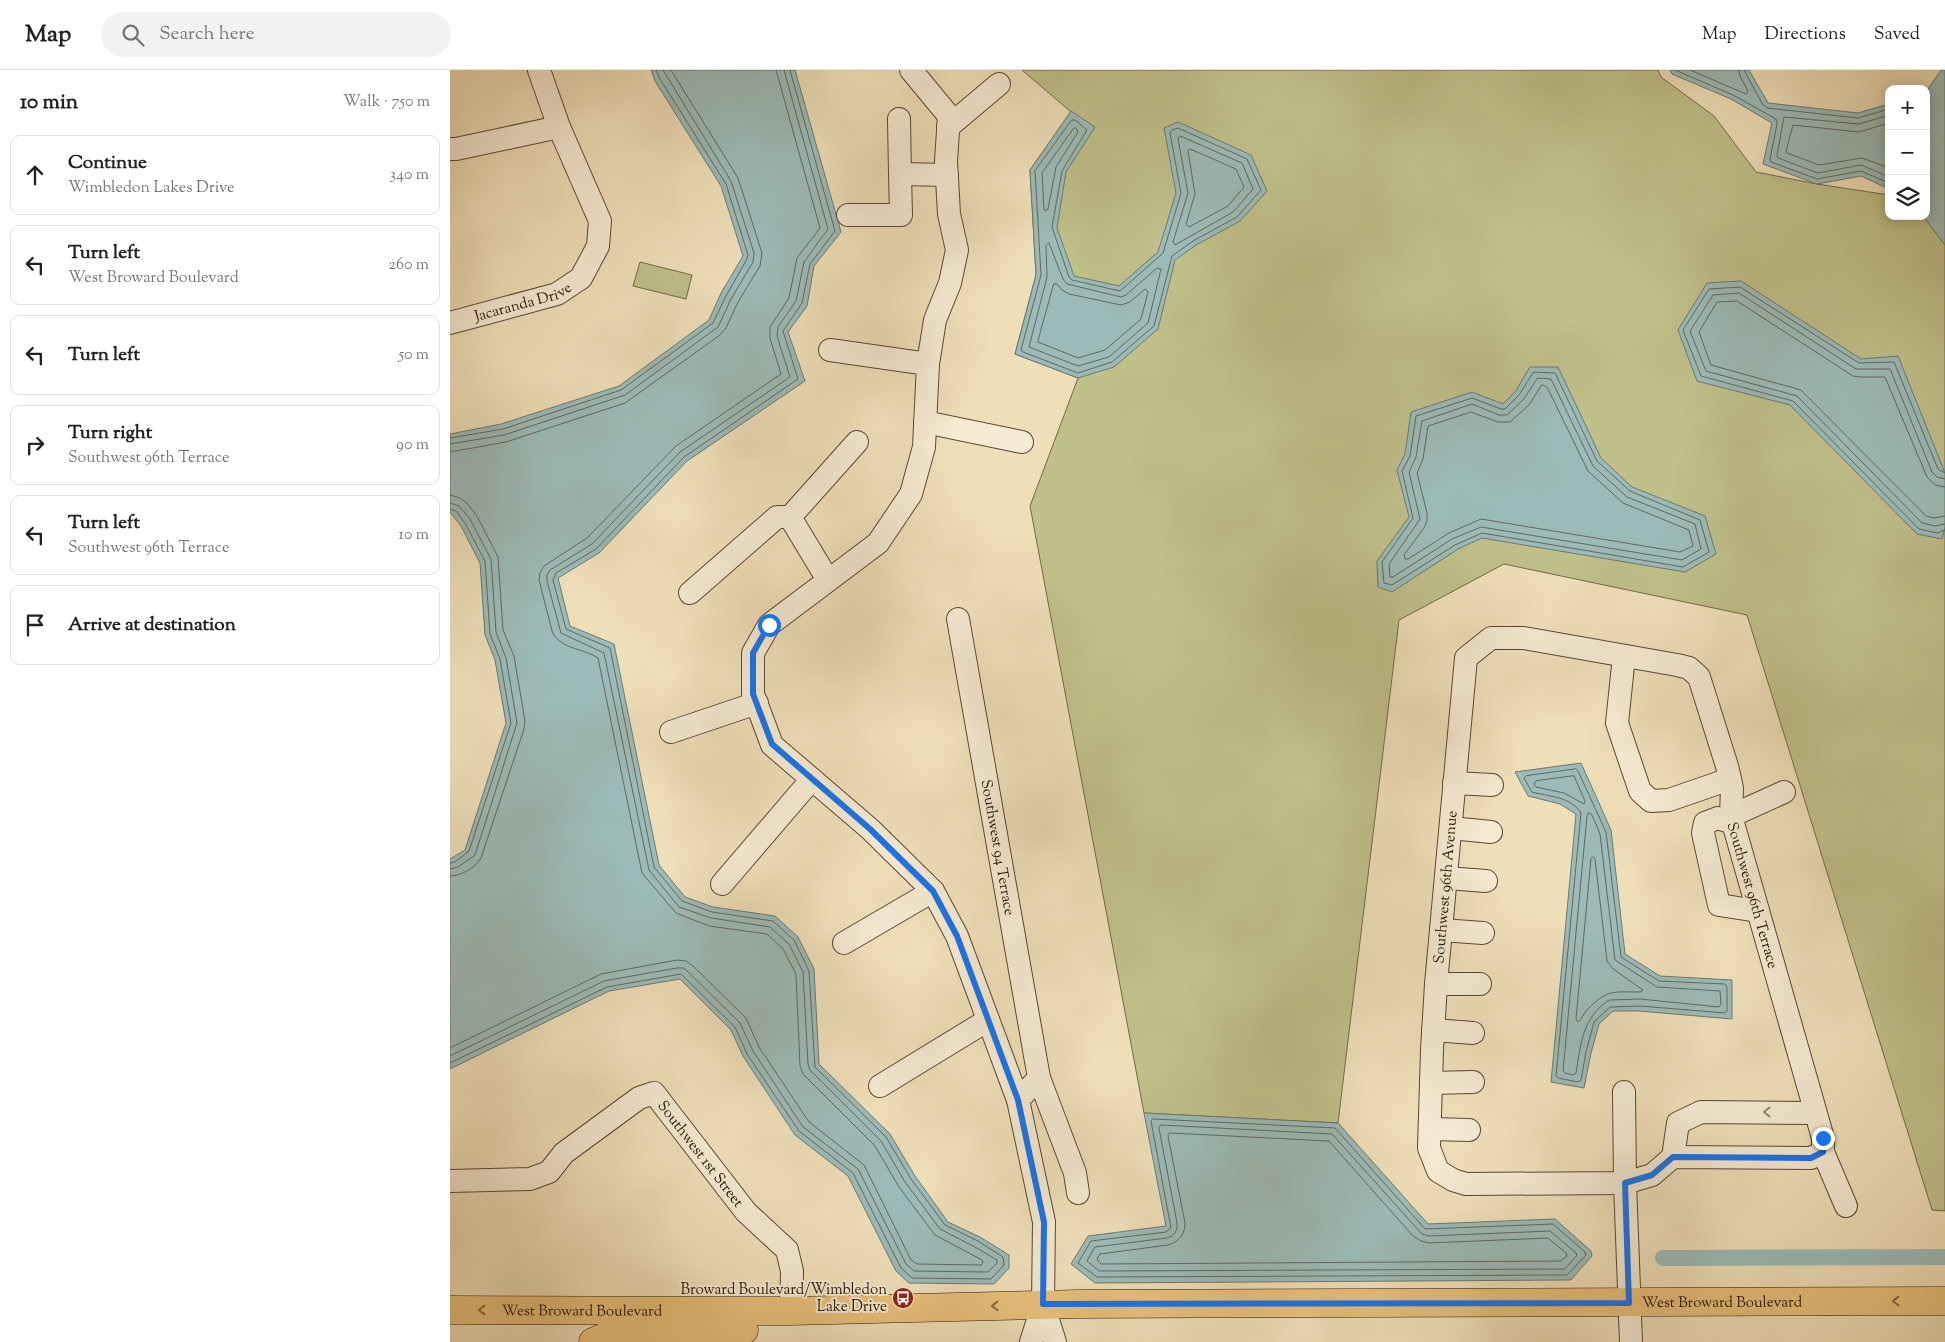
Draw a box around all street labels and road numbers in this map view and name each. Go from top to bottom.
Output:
street label: Jacaranda Drive [471,278,577,328]
street label: Southwest 94 Terrace [975,778,1019,917]
street label: Southwest 96th Avenue [1429,810,1464,964]
street label: Southwest 96th Terrace [1721,820,1783,971]
street label: Southwest 1st Street [652,1097,748,1212]
street label: West Broward Boulevard [1642,1292,1803,1314]
street label: West Broward Boulevard [502,1301,663,1323]

